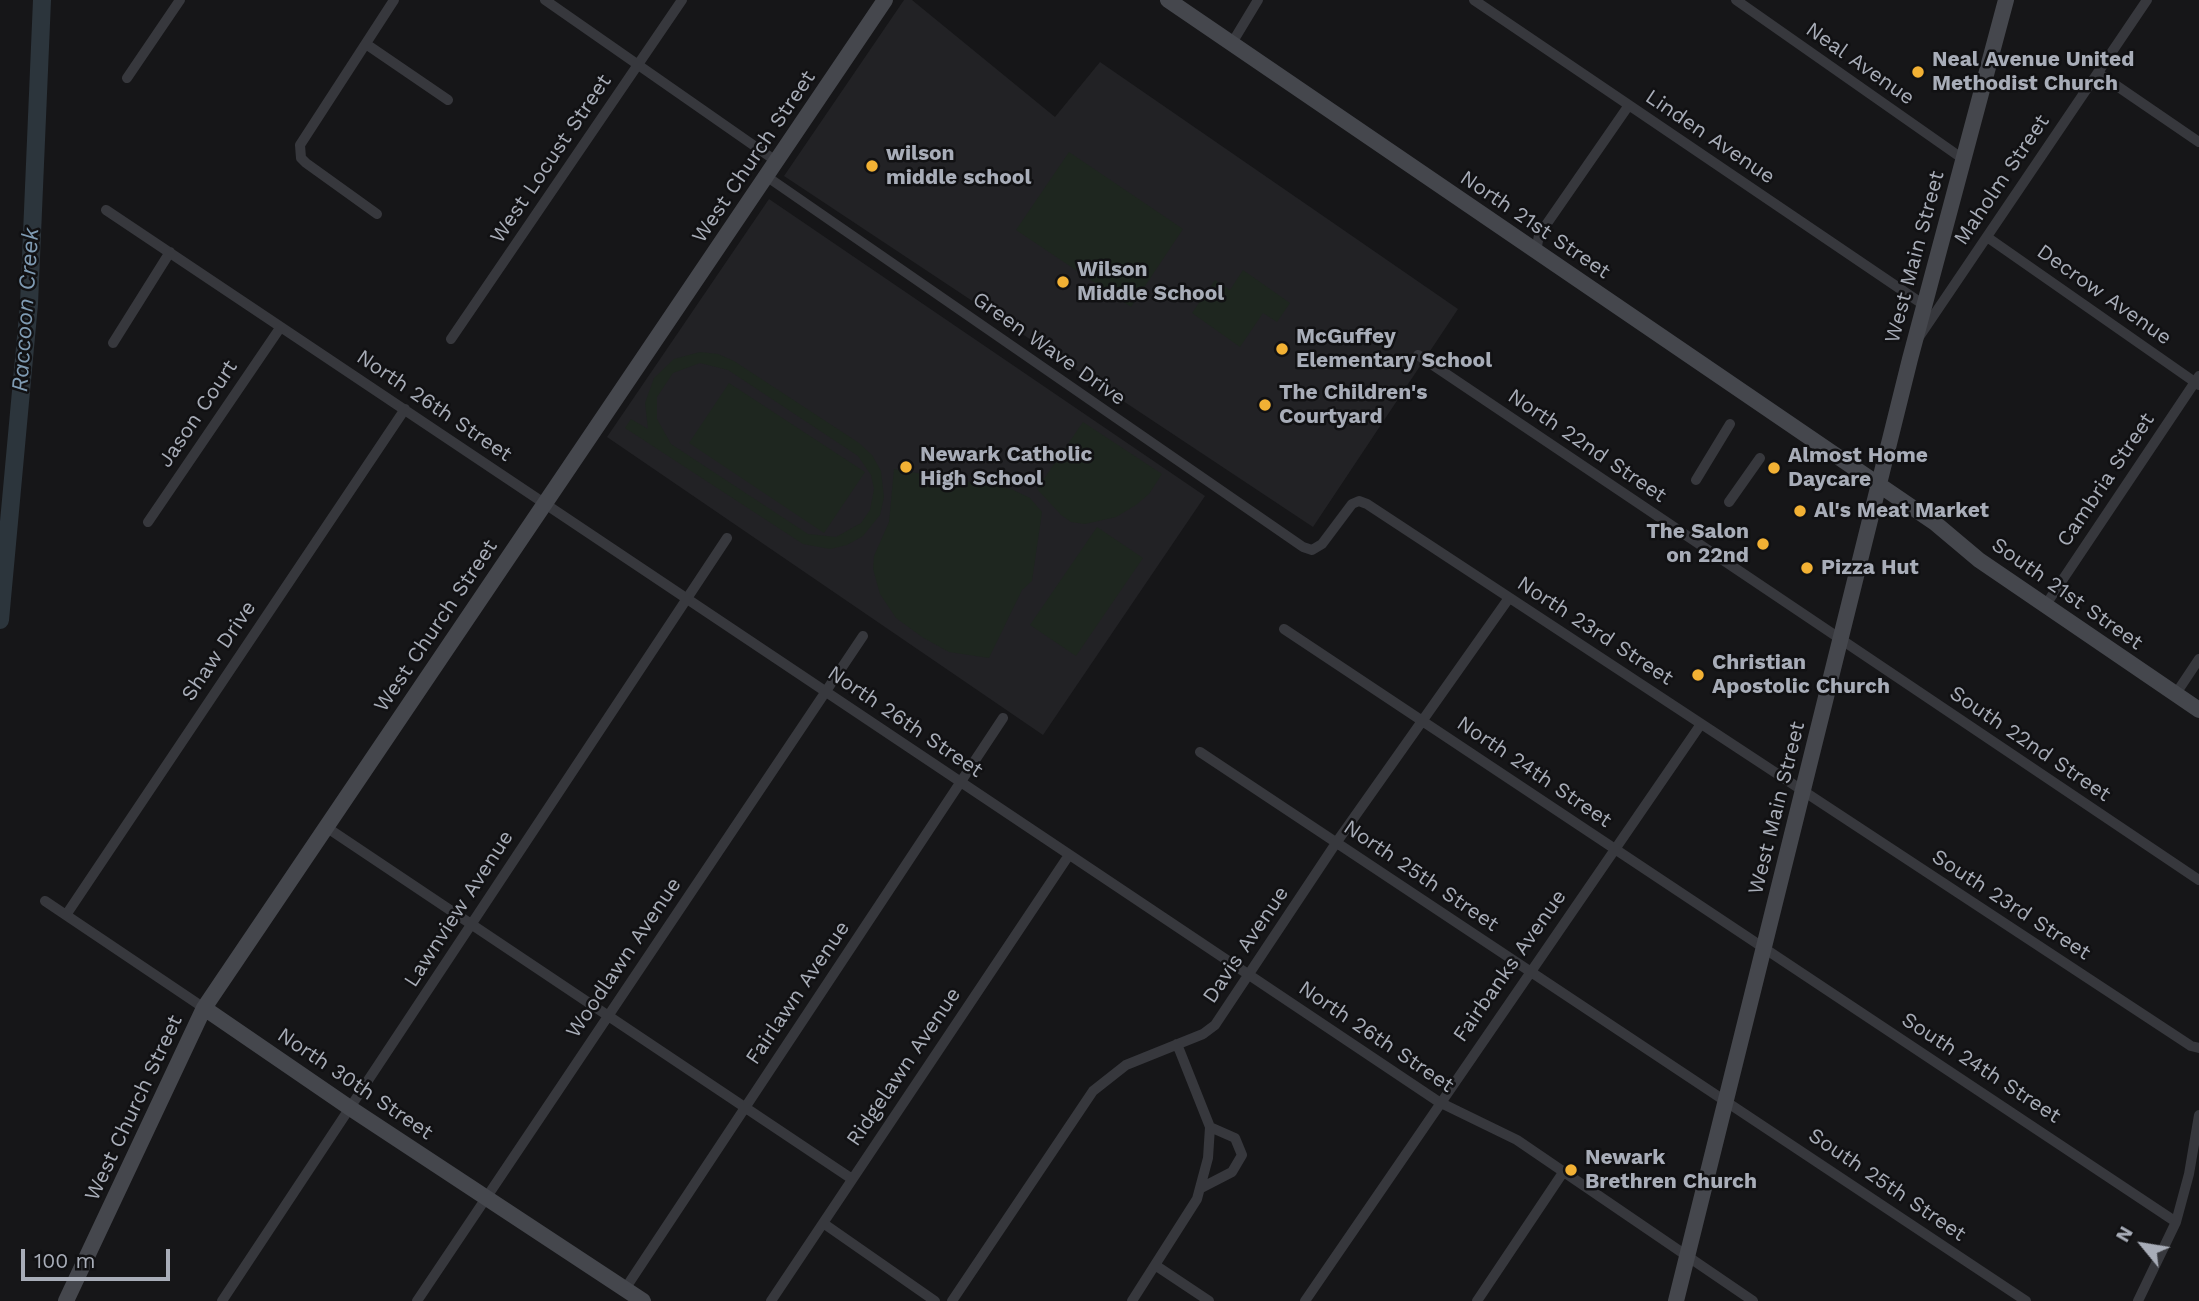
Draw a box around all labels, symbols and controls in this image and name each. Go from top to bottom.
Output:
street label: Neal Avenue [1801,17,1919,111]
place label: Neal Avenue United Methodist Church [1932,47,2134,97]
marker: Neal Avenue United Methodist Church [1910,64,1926,80]
street label: West Church Street [687,66,821,248]
street label: West Locust Street [485,70,617,248]
street label: Linden Avenue [1640,84,1780,190]
street label: Maholm Street [1949,110,2055,250]
place label: wilson middle school [886,141,1031,191]
marker: wilson middle school [864,158,880,174]
street label: North 21st Street [1455,166,1615,284]
street label: West Main Street [1880,168,1950,346]
water label: Raccoon Creek [6,227,46,393]
street label: Decrow Avenue [2032,239,2176,351]
place label: Wilson Middle School [1077,257,1224,307]
marker: Wilson Middle School [1055,274,1071,290]
street label: Green Wave Drive [968,287,1130,411]
place label: McGuffey Elementary School [1296,324,1492,374]
marker: McGuffey Elementary School [1274,341,1290,357]
street label: North 26th Street [352,345,516,467]
street label: Jason Court [153,356,243,472]
place label: The Children's Courtyard [1279,380,1427,430]
street label: North 22nd Street [1503,384,1671,508]
marker: The Children's Courtyard [1257,397,1273,413]
street label: Cambria Street [2052,408,2160,552]
place label: Newark Catholic High School [920,442,1092,492]
place label: Almost Home Daycare [1788,443,1928,493]
marker: Newark Catholic High School [898,459,914,475]
marker: Almost Home Daycare [1766,460,1782,476]
place label: Al's Meat Market [1814,498,1989,524]
marker: Al's Meat Market [1792,503,1808,519]
place label: The Salon on 22nd [1646,519,1749,569]
street label: South 21st Street [1987,532,2147,656]
street label: West Church Street [369,535,503,717]
marker: The Salon on 22nd [1755,536,1771,552]
place label: Pizza Hut [1821,555,1919,581]
marker: Pizza Hut [1799,560,1815,576]
street label: North 23rd Street [1512,571,1678,691]
street label: Shaw Drive [176,596,262,706]
place label: Christian Apostolic Church [1712,650,1890,700]
street label: North 26th Street [823,661,987,783]
marker: Christian Apostolic Church [1690,667,1706,683]
street label: South 22nd Street [1945,681,2115,807]
street label: North 24th Street [1452,711,1616,833]
street label: West Main Street [1743,719,1811,897]
street label: North 25th Street [1339,815,1503,937]
street label: Lawnview Avenue [399,826,519,992]
street label: South 23rd Street [1927,844,2095,966]
street label: Woodlawn Avenue [561,873,687,1043]
street label: Davis Avenue [1198,882,1294,1008]
street label: Fairbanks Avenue [1448,885,1572,1047]
street label: Fairlawn Avenue [741,916,855,1070]
street label: North 26th Street [1294,976,1458,1098]
street label: Ridgelawn Avenue [842,983,966,1151]
street label: South 24th Street [1897,1007,2065,1129]
street label: West Church Street [80,1011,188,1205]
street label: North 30th Street [272,1023,438,1145]
street label: South 25th Street [1803,1123,1971,1247]
place label: Newark Brethren Church [1585,1145,1757,1195]
marker: Newark Brethren Church [1563,1162,1579,1178]
north arrow [2108,1210,2178,1280]
text: N [2111,1222,2138,1246]
scale bar [24,1234,173,1278]
text: 100 m [34,1248,96,1273]

